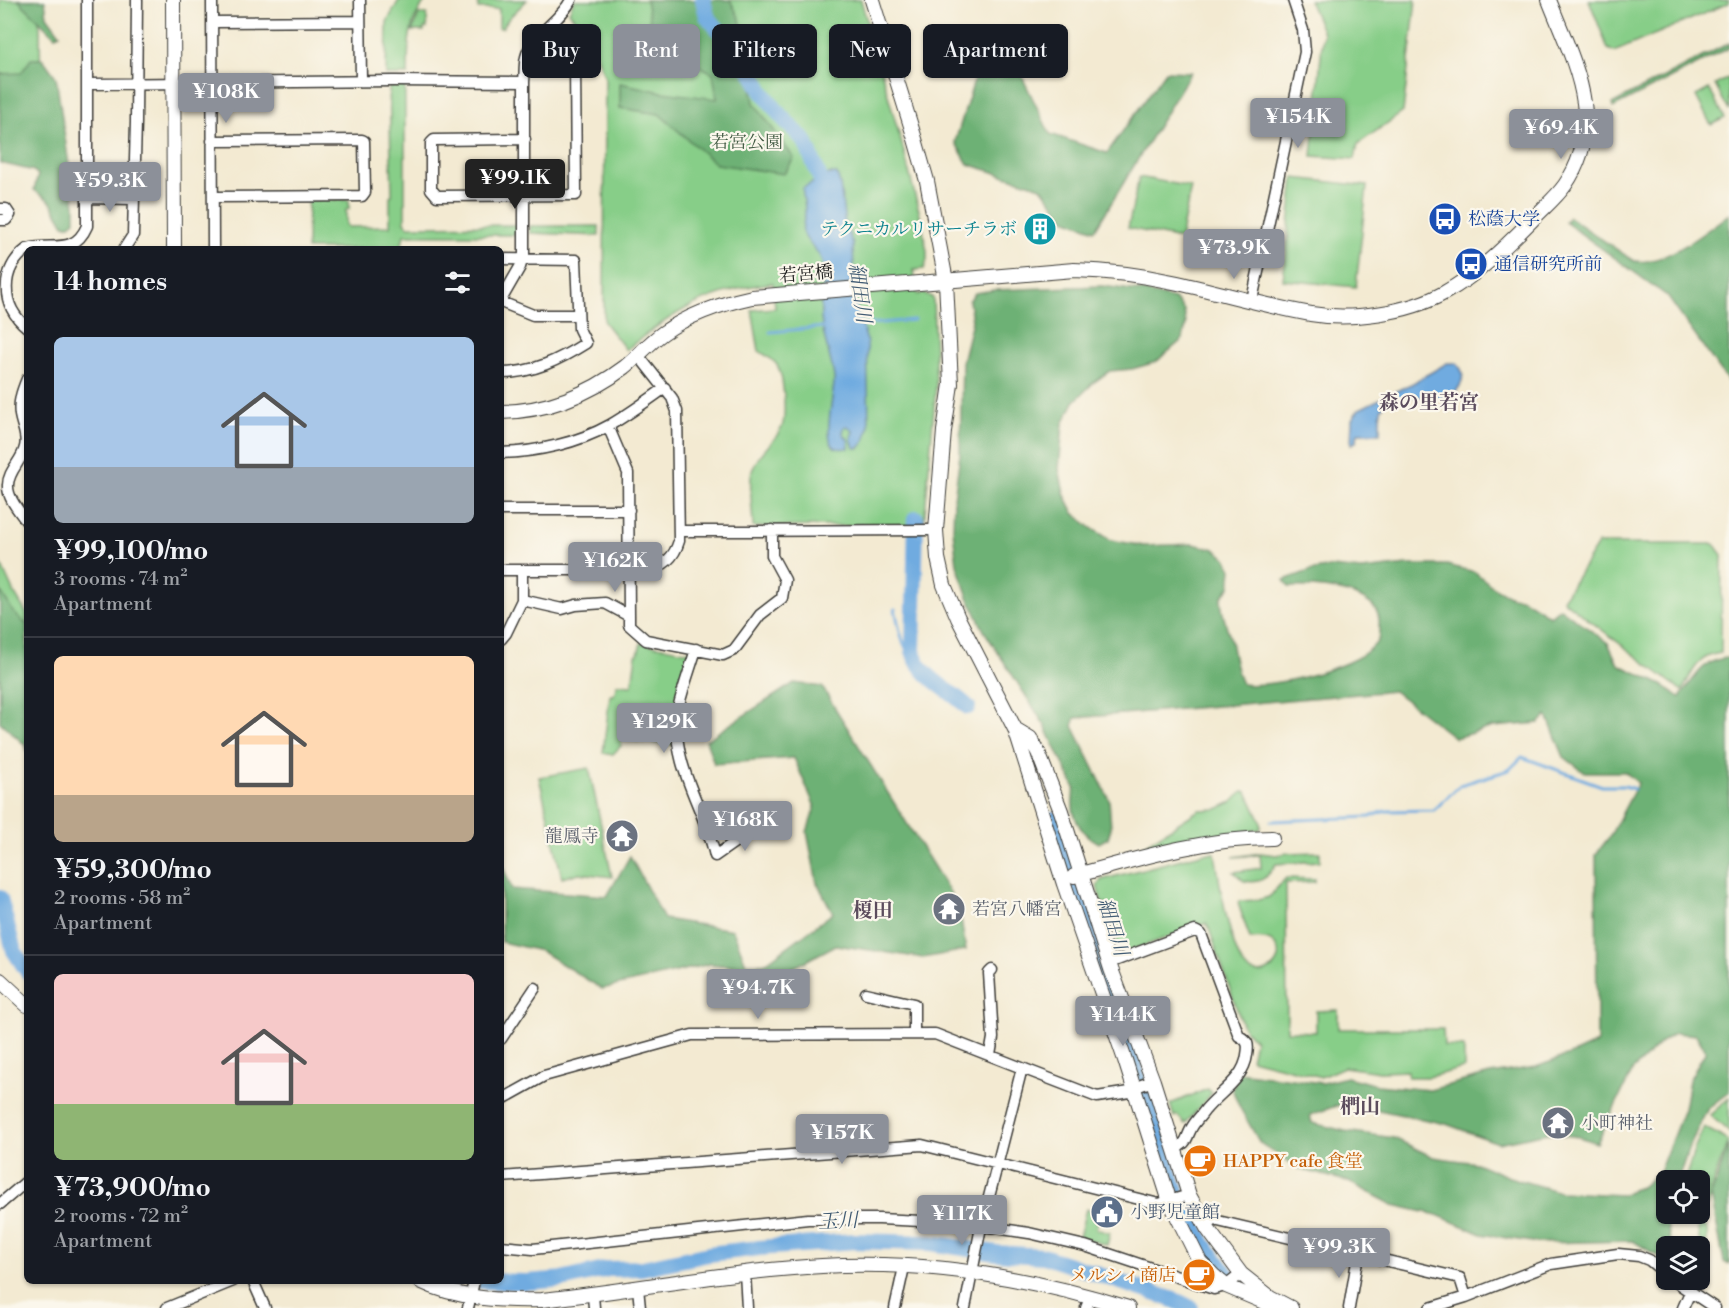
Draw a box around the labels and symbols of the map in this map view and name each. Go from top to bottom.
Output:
pin: ¥108K [184,73,268,124]
pin: ¥154K [1256,98,1340,149]
pin: ¥69.4K [1512,109,1610,160]
park label: 若宮公園 [711,131,783,154]
pin: ¥99.1K [466,159,564,210]
pin: ¥59.3K [61,162,159,213]
bus stop icon: 松蔭大学 [1427,201,1463,237]
place label: 松蔭大学 [1468,208,1540,231]
building icon: テクニカルリサーチラボ [1022,211,1058,247]
place label: テクニカルリサーチラボ [820,218,1017,241]
pin: ¥73.9K [1185,229,1283,280]
bus stop icon: 通信研究所前 [1453,246,1489,282]
place label: 通信研究所前 [1494,253,1602,276]
street label: 若宮橋 [778,260,834,288]
water label: 細田川 [842,262,876,326]
district label: 森の里若宮 [1379,391,1479,416]
pin: ¥162K [573,542,657,593]
pin: ¥129K [622,703,706,754]
pin: ¥168K [703,801,787,852]
temple icon: 龍鳳寺 [604,818,640,854]
place label: 龍鳳寺 [545,825,599,848]
temple icon: 若宮八幡宮 [931,891,967,927]
water label: 細田川 [1091,895,1134,961]
place label: 若宮八幡宮 [972,898,1062,921]
district label: 榎田 [853,899,893,924]
pin: ¥94.7K [709,969,807,1020]
pin: ¥144K [1081,996,1165,1047]
district label: 椚山 [1340,1095,1380,1120]
temple icon: 小町神社 [1540,1105,1576,1141]
place label: 小町神社 [1581,1112,1653,1135]
pin: ¥157K [800,1114,884,1165]
cafe icon: HAPPY cafe 食堂 [1182,1143,1218,1179]
place label: HAPPY cafe 食堂 [1223,1150,1363,1173]
public building icon: 小野児童館 [1089,1194,1125,1230]
pin: ¥117K [920,1195,1004,1246]
place label: 小野児童館 [1130,1201,1220,1224]
water label: 玉川 [817,1208,861,1236]
pin: ¥99.3K [1290,1228,1388,1279]
cafe icon: メルシィ商店 [1181,1257,1217,1293]
place label: メルシィ商店 [1070,1264,1176,1287]

